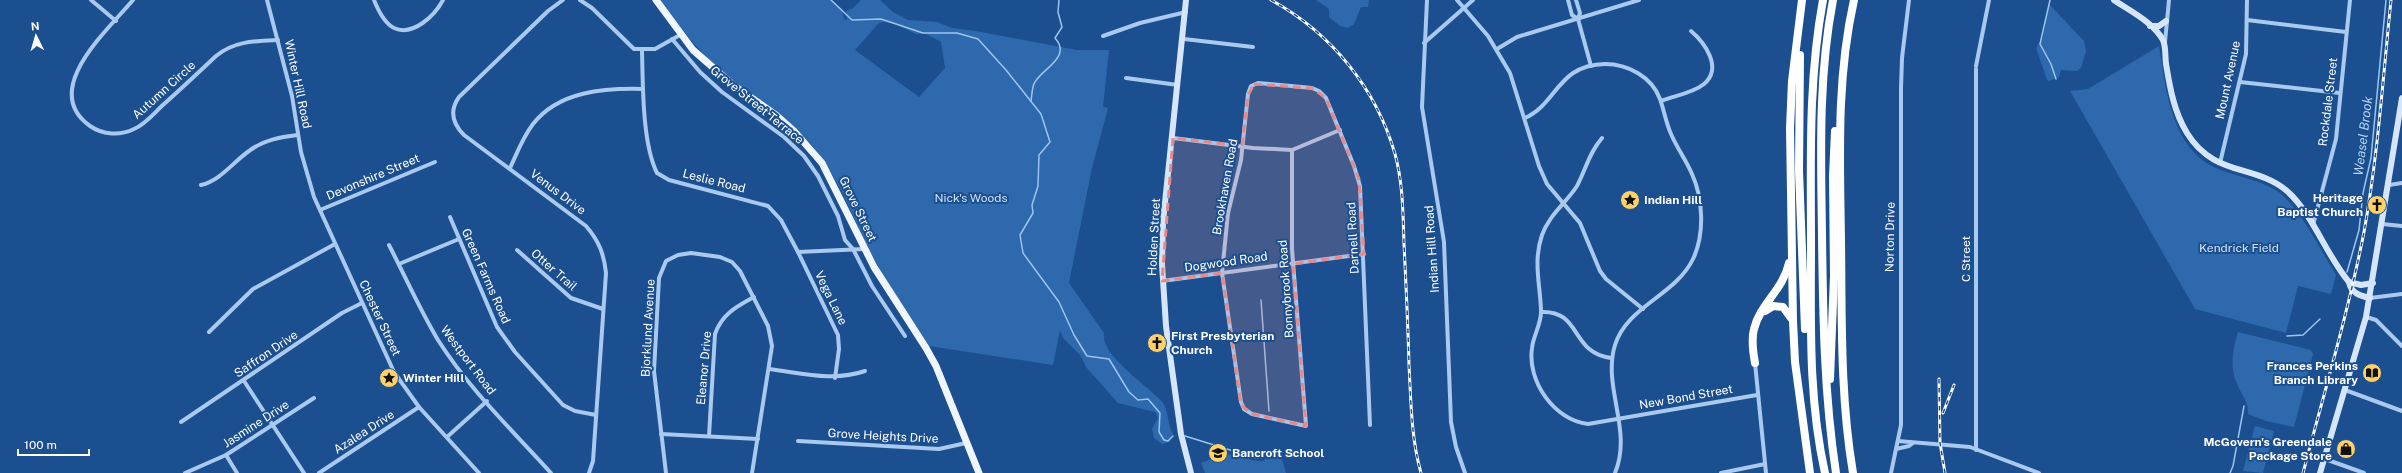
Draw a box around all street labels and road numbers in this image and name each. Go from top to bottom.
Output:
street label: Winter Hill Road [282,38,314,130]
street label: Mount Avenue [2213,39,2243,120]
street label: Rockdale Street [2316,56,2340,147]
street label: Autumn Circle [130,58,198,122]
street label: Grove Street Terrace [708,63,807,147]
street label: Brookhaven Road [1210,138,1240,236]
street label: Devonshire Street [324,151,422,203]
street label: Leslie Road [681,166,747,196]
street label: Venus Drive [527,167,589,218]
street label: Grove Street [836,174,880,244]
street label: Holden Street [1145,197,1163,276]
street label: Darnell Road [1344,202,1362,274]
street label: Norton Drive [1882,202,1898,272]
street label: Indian Hill Road [1422,205,1442,293]
street label: Green Farms Road [459,226,513,326]
street label: C Street [1959,236,1973,282]
street label: Bonnybrook Road [1276,239,1296,339]
street label: Otter Trail [528,246,580,294]
street label: Dogwood Road [1184,249,1268,275]
street label: Vega Lane [812,269,850,327]
street label: Chester Street [356,278,404,358]
street label: Bjorklund Avenue [638,278,658,377]
street label: Westport Road [438,323,498,397]
street label: Saffron Drive [232,328,301,380]
street label: Eleanor Drive [694,330,714,405]
street label: New Bond Street [1638,382,1734,412]
street label: Jasmine Drive [220,397,292,451]
street label: Azalea Drive [331,407,397,457]
street label: Grove Heights Drive [827,426,939,446]

